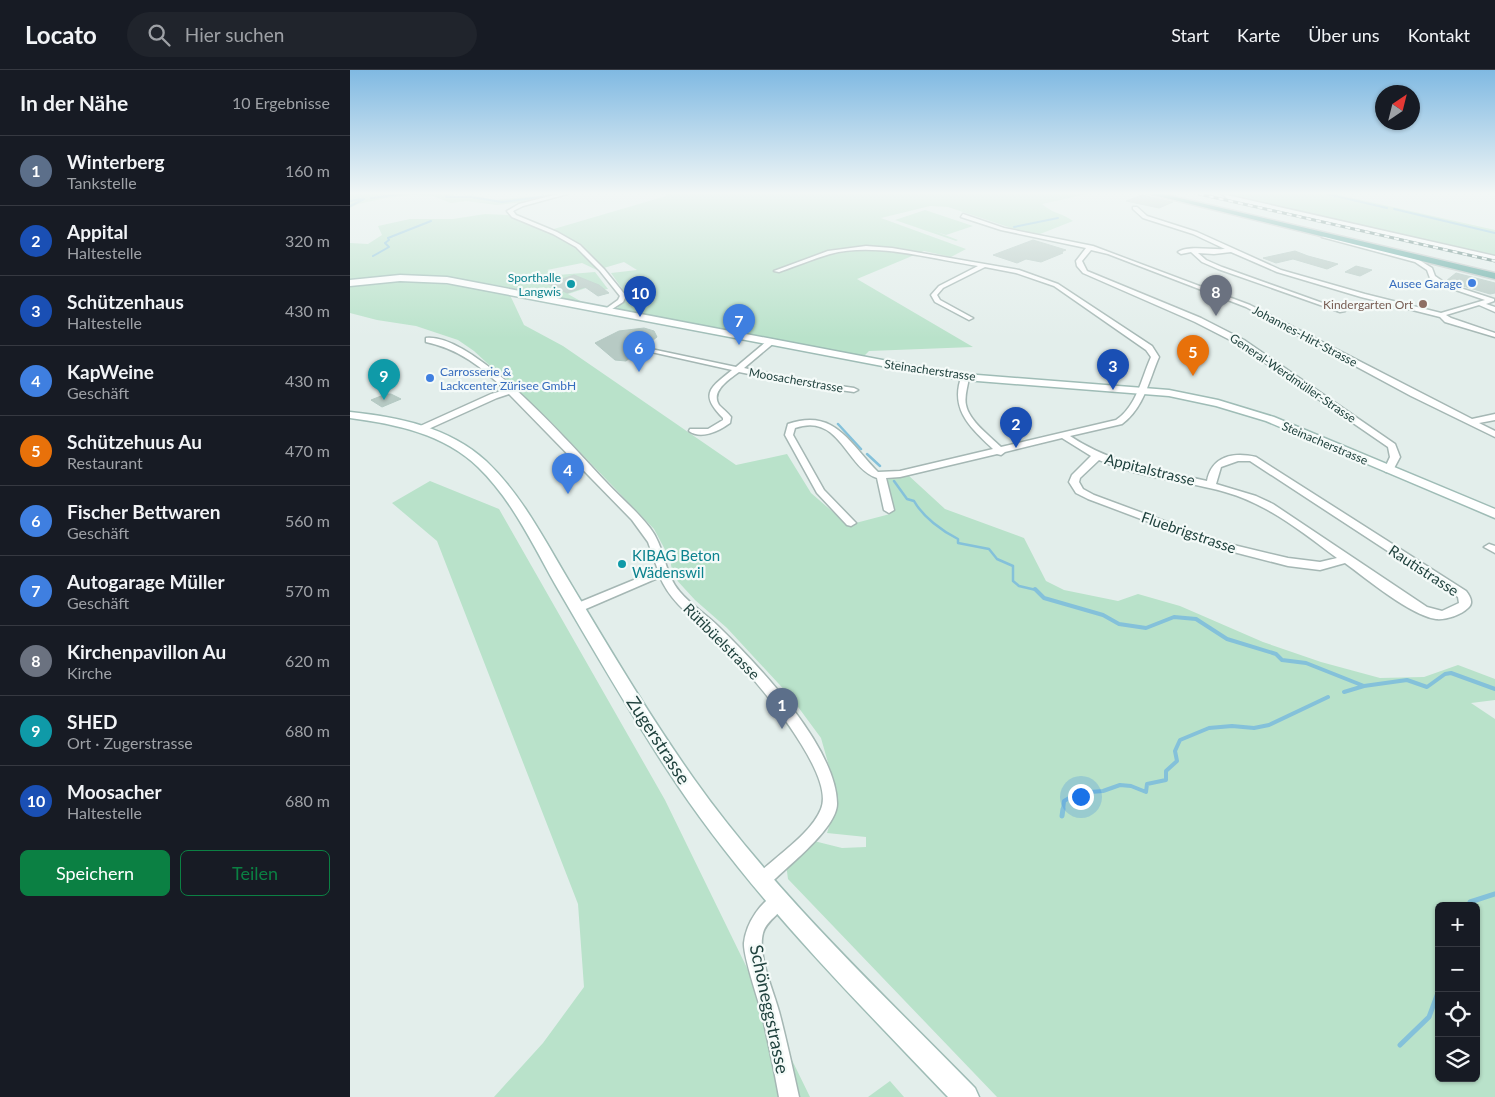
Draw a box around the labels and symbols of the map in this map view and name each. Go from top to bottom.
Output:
north arrow [1375,85,1420,130]
place label: Sporthalle Langwis [508,270,561,299]
pin: 8 [1200,275,1232,316]
pin: 10 [624,276,656,317]
place label: Ausee Garage [1389,276,1462,291]
marker: Ausee Garage [1466,277,1478,289]
marker: Sporthalle Langwis [565,278,577,290]
place label: Kindergarten Ort [1323,297,1414,312]
marker: Kindergarten Ort [1417,298,1429,310]
street label: Johannes-Hirt-Strasse [1250,302,1360,370]
pin: 7 [723,304,755,345]
street label: General-Werdmüller-Strasse [1227,330,1359,426]
pin: 6 [623,331,655,372]
pin: 5 [1177,335,1209,376]
pin: 3 [1097,349,1129,390]
street label: Steinacherstrasse [883,356,977,384]
pin: 9 [368,359,400,400]
place label: Carrosserie & Lackcenter Zürisee GmbH [440,364,576,393]
street label: Moosacherstrasse [748,364,844,396]
marker: Carrosserie & Lackcenter Zürisee GmbH [424,372,436,384]
pin: 2 [1000,407,1032,448]
street label: Steinacherstrasse [1280,418,1370,468]
street label: Appitalstrasse [1103,449,1197,489]
pin: 4 [552,453,584,494]
street label: Fluebrigstrasse [1139,507,1239,557]
street label: Rautistrasse [1386,541,1462,599]
place label: KIBAG Beton Wädenswil [632,546,720,581]
marker: KIBAG Beton Wädenswil [616,558,628,570]
street label: Rütibüelstrasse [680,599,764,683]
pin: 1 [766,688,798,729]
street label: Zugerstrasse [622,692,696,788]
your location [1068,784,1094,810]
street label: Schöneggstrasse [746,942,794,1076]

